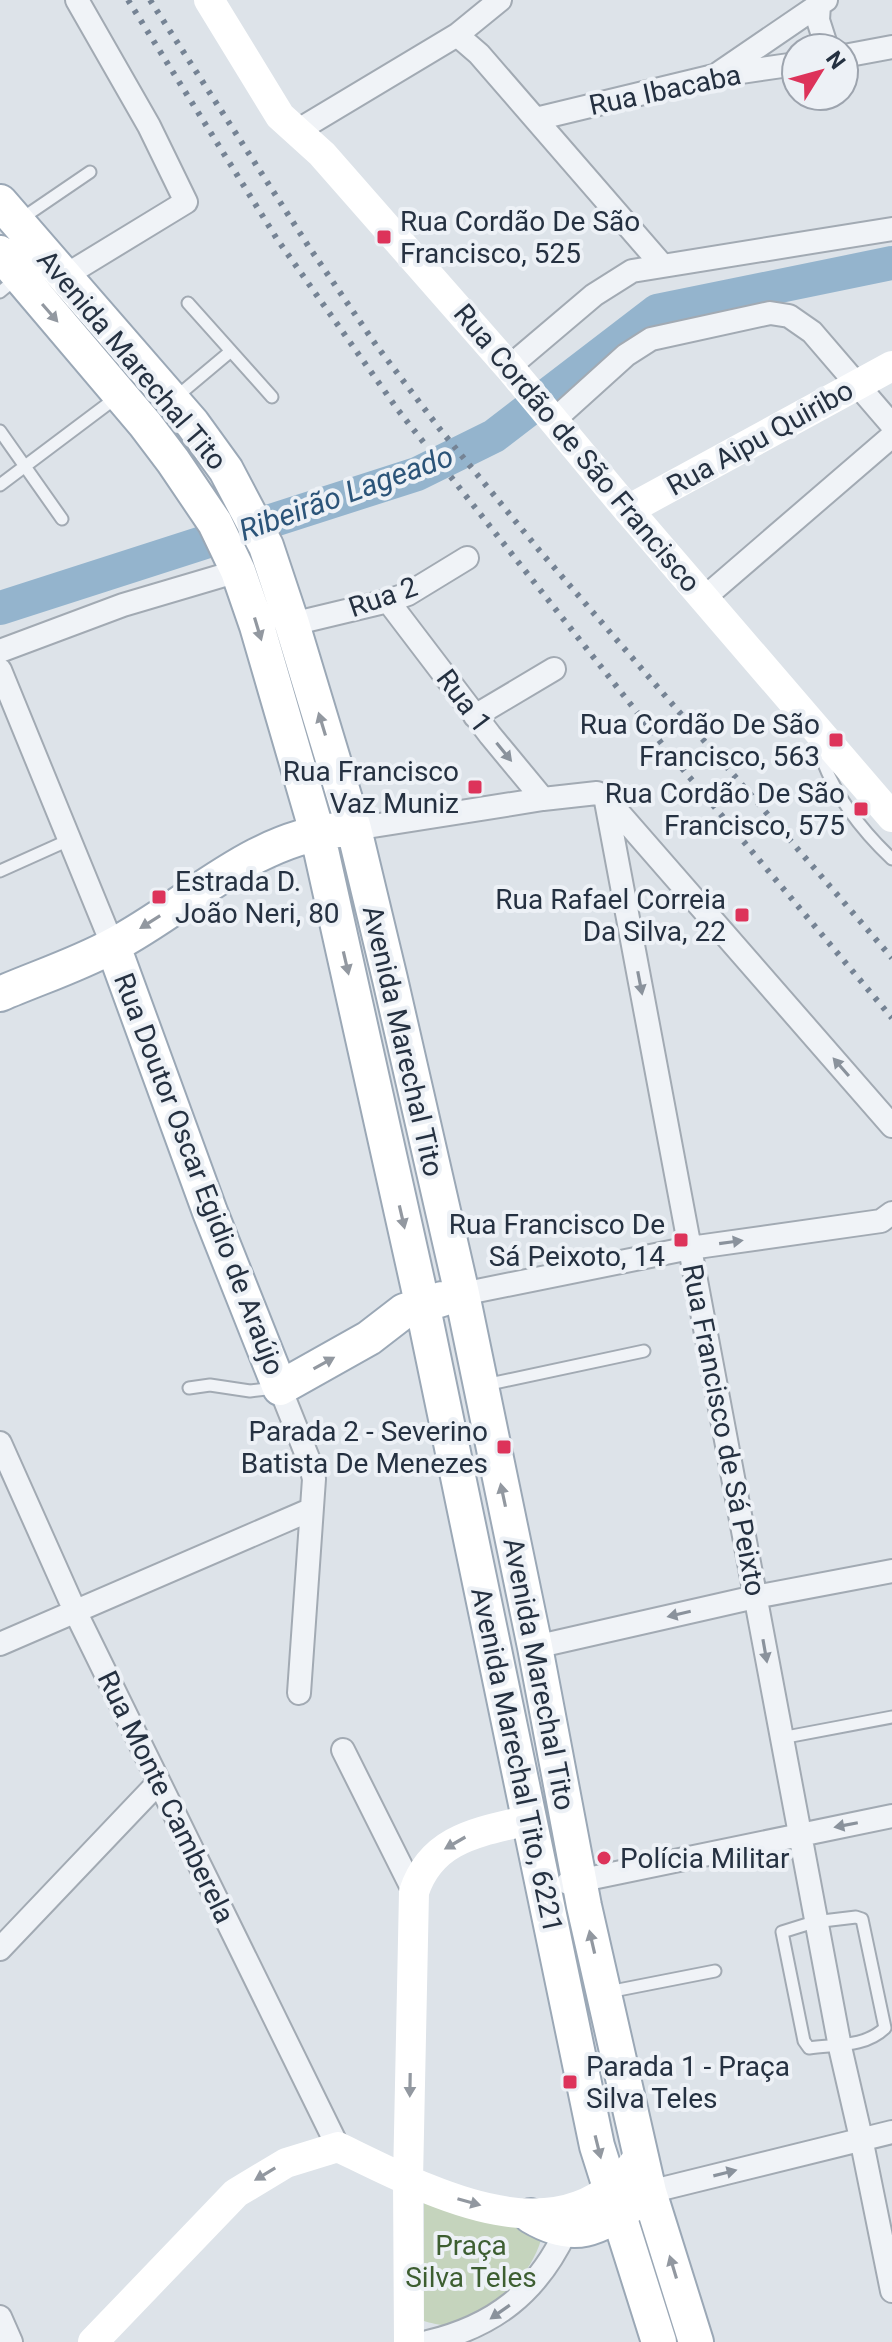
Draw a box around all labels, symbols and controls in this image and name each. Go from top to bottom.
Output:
north arrow [780,32,860,112]
text: N [821,47,850,74]
street label: Rua Ibacaba [586,58,744,122]
place label: Rua Cordão De São Francisco, 525 [400,205,640,270]
marker: Rua Cordão De São Francisco, 525 [375,228,393,246]
street label: Avenida Marechal Tito [30,243,234,477]
street label: Rua Cordão de São Francisco [447,297,707,599]
one-way arrow [41,302,58,322]
street label: Rua Aipu Quiribo [661,373,859,503]
water label: Ribeirão Lageado [234,438,458,548]
street label: Rua 2 [344,570,422,624]
one-way arrow [252,617,264,641]
street label: Rua 1 [430,663,498,739]
place label: Rua Cordão De São Francisco, 563 [580,708,820,773]
one-way arrow [315,712,328,736]
marker: Rua Cordão De São Francisco, 563 [827,731,845,749]
one-way arrow [495,742,512,762]
place label: Rua Francisco Vaz Muniz [283,755,459,820]
place label: Rua Cordão De São Francisco, 575 [605,777,845,842]
marker: Rua Francisco Vaz Muniz [466,778,484,796]
marker: Rua Cordão De São Francisco, 575 [852,800,870,818]
place label: Estrada D. João Neri, 80 [175,865,340,930]
place label: Rua Rafael Correia Da Silva, 22 [495,883,726,948]
marker: Estrada D. João Neri, 80 [150,888,168,906]
street label: Avenida Marechal Tito [356,902,450,1180]
marker: Rua Rafael Correia Da Silva, 22 [733,906,751,924]
one-way arrow [140,914,161,929]
one-way arrow [340,951,353,976]
street label: Rua Doutor Oscar Egidio de Araújo [107,968,291,1380]
one-way arrow [634,971,647,996]
one-way arrow [833,1058,850,1078]
one-way arrow [396,1204,409,1229]
place label: Rua Francisco De Sá Peixoto, 14 [449,1208,665,1273]
marker: Rua Francisco De Sá Peixoto, 14 [672,1231,690,1249]
one-way arrow [718,1235,743,1248]
street label: Rua Francisco de Sá Peixto [676,1261,772,1599]
one-way arrow [313,1356,335,1370]
place label: Parada 2 - Severino Batista De Menezes [241,1415,488,1480]
marker: Parada 2 - Severino Batista De Menezes [495,1438,513,1456]
one-way arrow [496,1482,509,1507]
street label: Avenida Marechal Tito [496,1535,582,1813]
street label: Avenida Marechal Tito, 6221 [464,1584,570,1936]
one-way arrow [667,1608,692,1621]
one-way arrow [760,1639,772,1664]
street label: Rua Monte Camberela [91,1666,241,1928]
one-way arrow [833,1819,858,1832]
one-way arrow [444,1836,466,1850]
place label: Polícia Militar [620,1842,790,1875]
marker: Polícia Militar [595,1849,613,1867]
one-way arrow [585,1929,598,1954]
place label: Parada 1 - Praça Silva Teles [586,2050,790,2115]
one-way arrow [404,2073,416,2098]
marker: Parada 1 - Praça Silva Teles [561,2073,579,2091]
one-way arrow [592,2135,605,2160]
one-way arrow [712,2166,737,2178]
one-way arrow [254,2167,276,2181]
one-way arrow [457,2196,481,2209]
park label: Praça Silva Teles [405,2229,537,2294]
one-way arrow [666,2255,678,2279]
one-way arrow [489,2304,510,2319]

